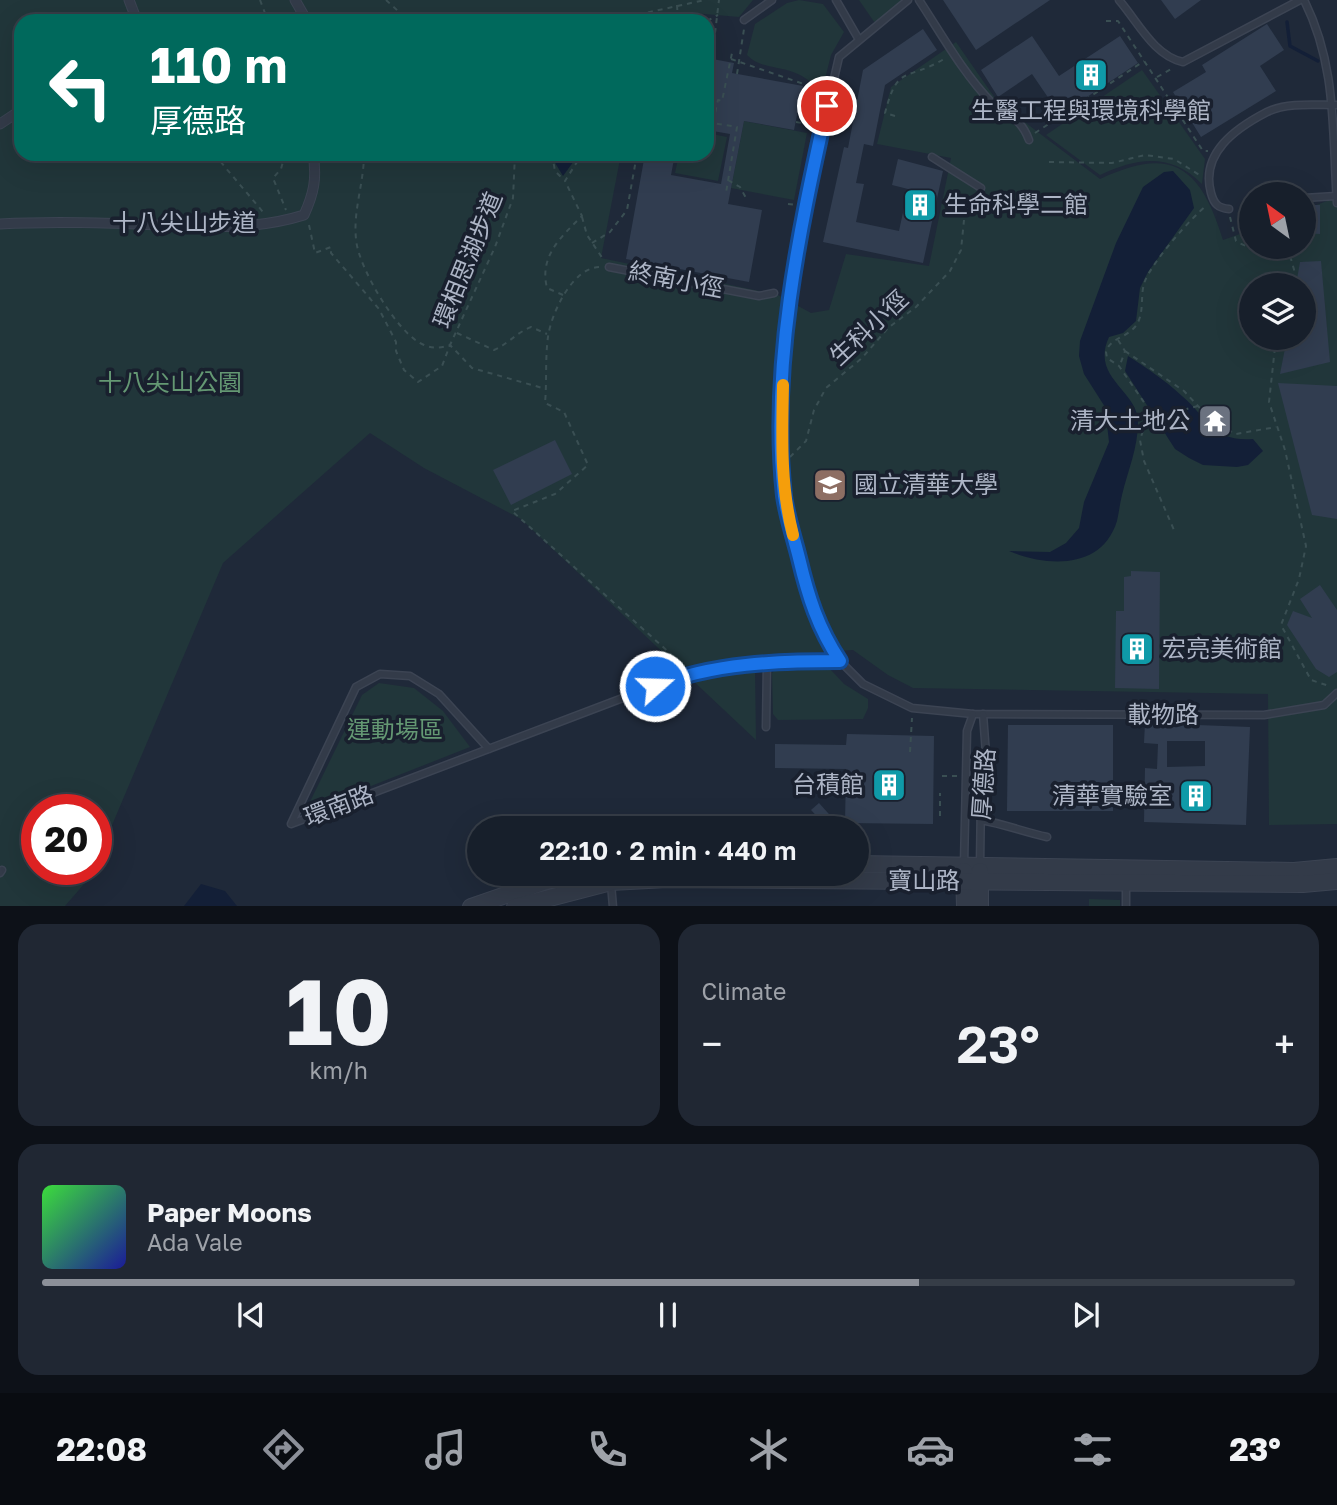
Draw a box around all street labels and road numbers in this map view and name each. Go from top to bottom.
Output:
street label: 環相思湖步道 [426,187,507,332]
street label: 十八尖山步道 [112,207,256,236]
street label: 終南小徑 [626,255,726,302]
street label: 生科小徑 [823,284,913,370]
street label: 載物路 [1127,699,1199,728]
street label: 厚德路 [966,747,999,821]
street label: 環南路 [300,778,377,831]
street label: 寶山路 [888,865,960,894]

